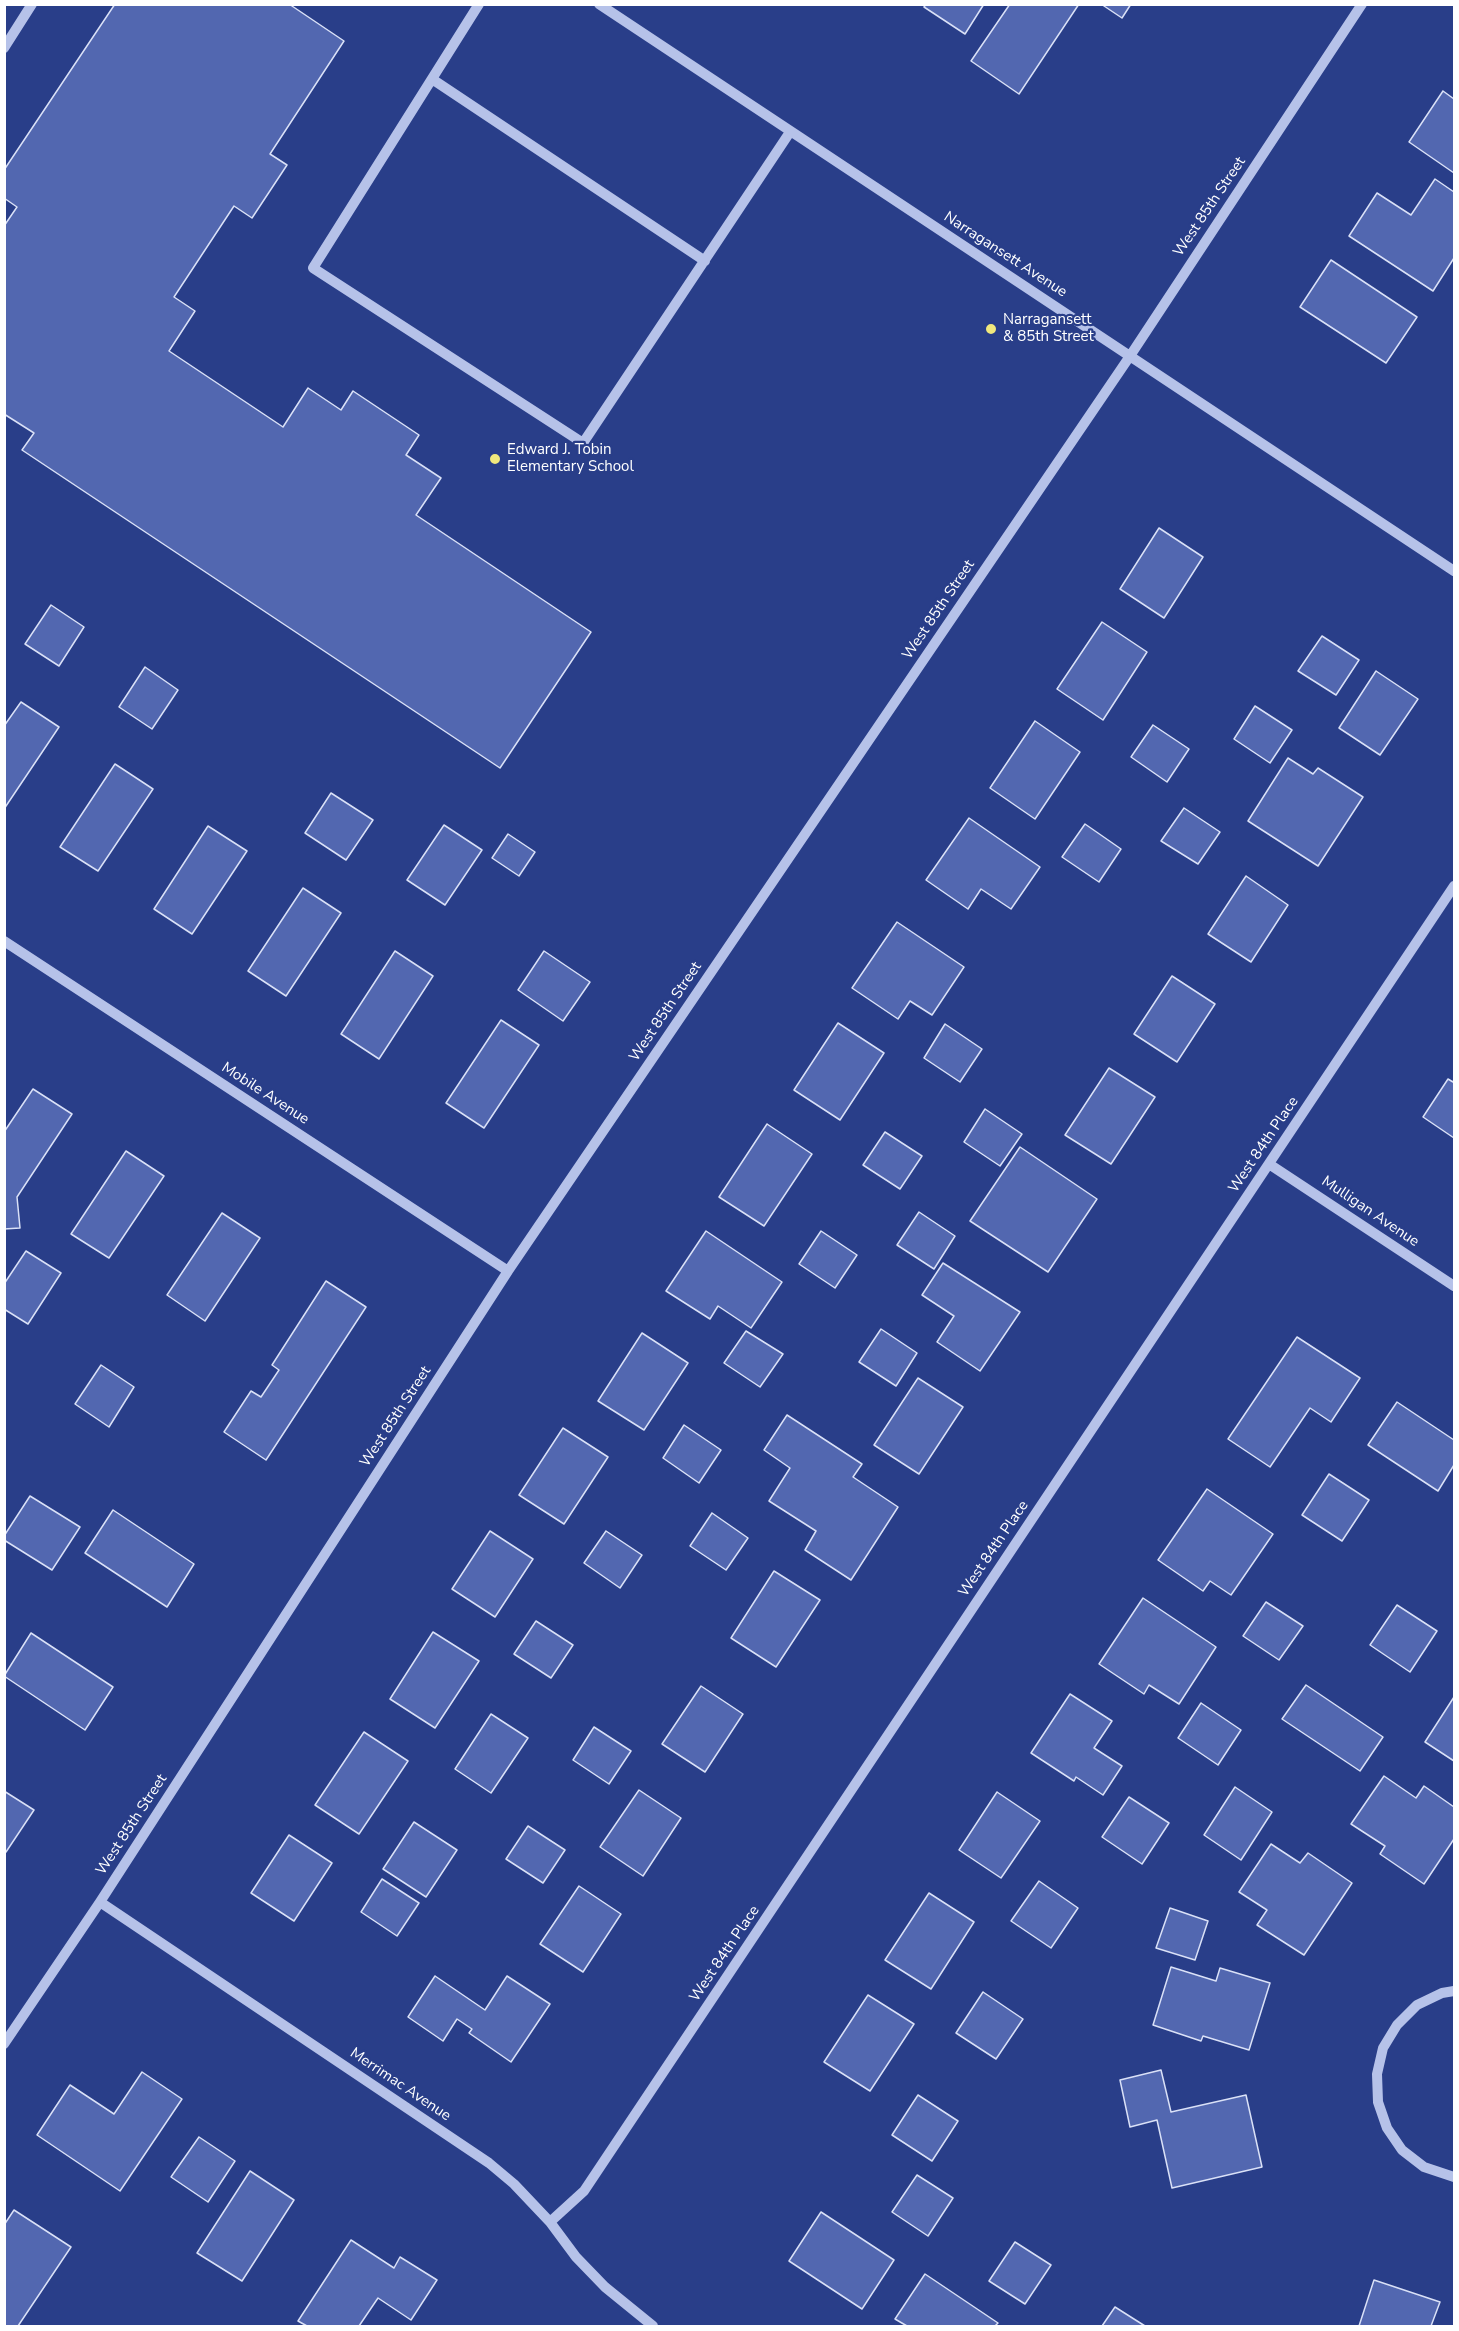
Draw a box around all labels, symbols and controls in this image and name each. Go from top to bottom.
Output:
street label: West 85th Street [1170,154,1250,260]
street label: Narragansett Avenue [940,208,1070,302]
place label: Narragansett & 85th Street [1003,311,1094,346]
marker: Narragansett & 85th Street [984,322,998,336]
place label: Edward J. Tobin Elementary School [507,441,634,476]
marker: Edward J. Tobin Elementary School [488,452,502,466]
street label: West 85th Street [899,557,979,663]
street label: West 85th Street [626,959,706,1065]
street label: Mobile Avenue [218,1059,312,1129]
street label: West 84th Place [1225,1093,1303,1197]
street label: Mulligan Avenue [1318,1173,1422,1251]
street label: West 85th Street [357,1363,435,1471]
street label: West 84th Place [955,1497,1033,1601]
street label: West 85th Street [93,1771,171,1879]
street label: West 84th Place [686,1902,764,2006]
street label: Merrimac Avenue [346,2045,454,2125]

